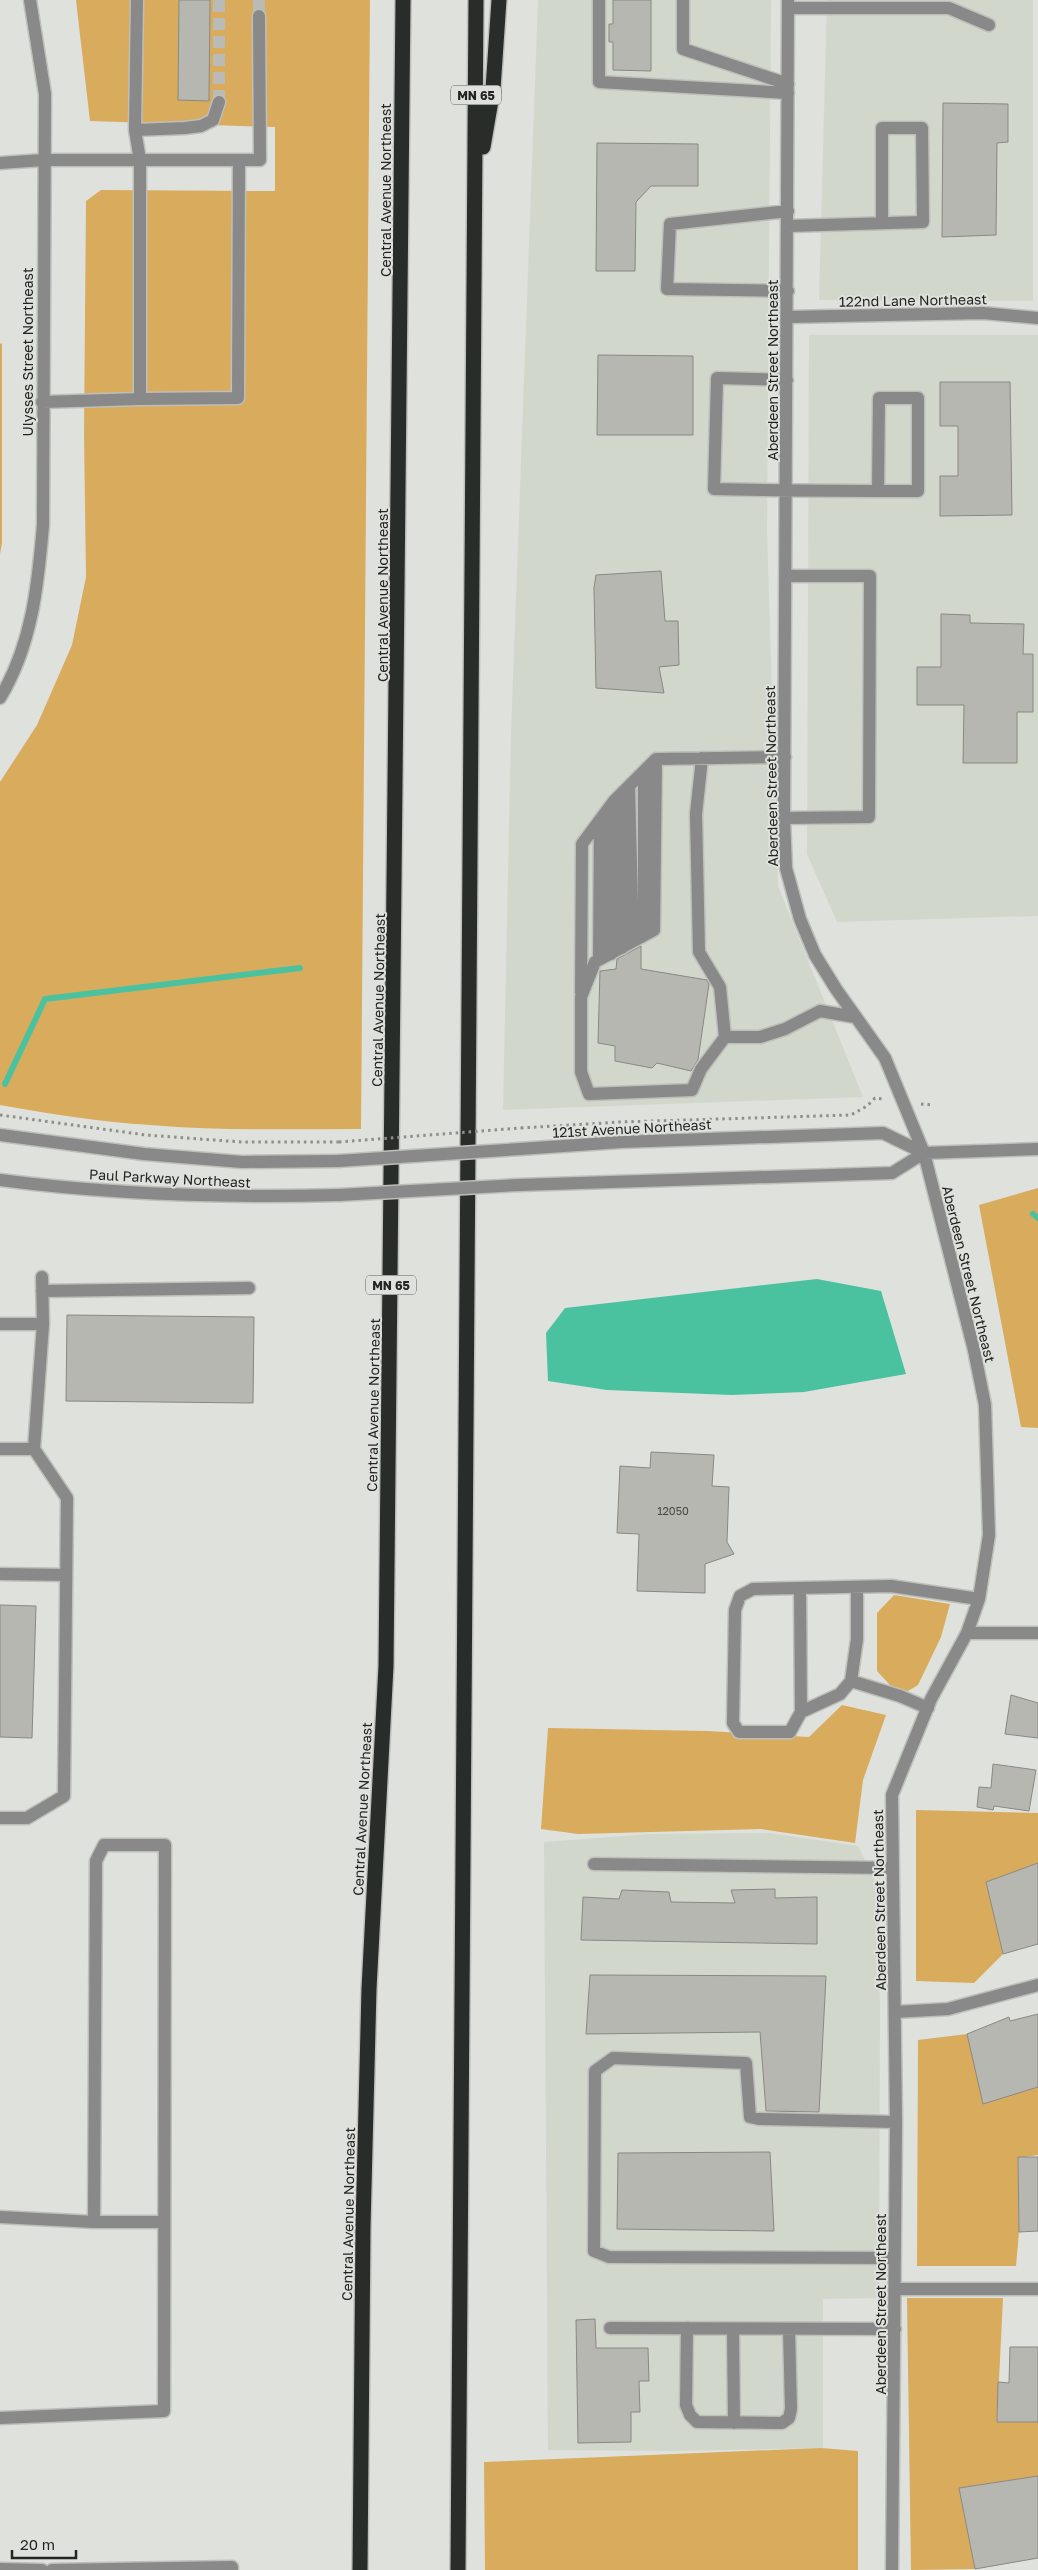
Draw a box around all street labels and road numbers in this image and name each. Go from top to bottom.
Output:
road number: MN 65 [451,86,501,104]
street label: Central Avenue Northeast [377,103,394,277]
street label: Ulysses Street Northeast [19,267,36,437]
street label: Aberdeen Street Northeast [764,279,781,461]
street label: 122nd Lane Northeast [839,290,987,310]
street label: Central Avenue Northeast [374,508,391,682]
street label: Aberdeen Street Northeast [761,685,781,867]
street label: Central Avenue Northeast [368,913,388,1087]
street label: 121st Avenue Northeast [552,1115,712,1141]
street label: Paul Parkway Northeast [89,1165,251,1191]
street label: Aberdeen Street Northeast [939,1184,999,1364]
road number: MN 65 [366,1276,416,1294]
street label: Central Avenue Northeast [363,1318,383,1492]
street label: Central Avenue Northeast [349,1722,375,1896]
street label: Aberdeen Street Northeast [869,1809,889,1991]
street label: Central Avenue Northeast [338,2127,358,2301]
street label: Aberdeen Street Northeast [872,2213,889,2395]

